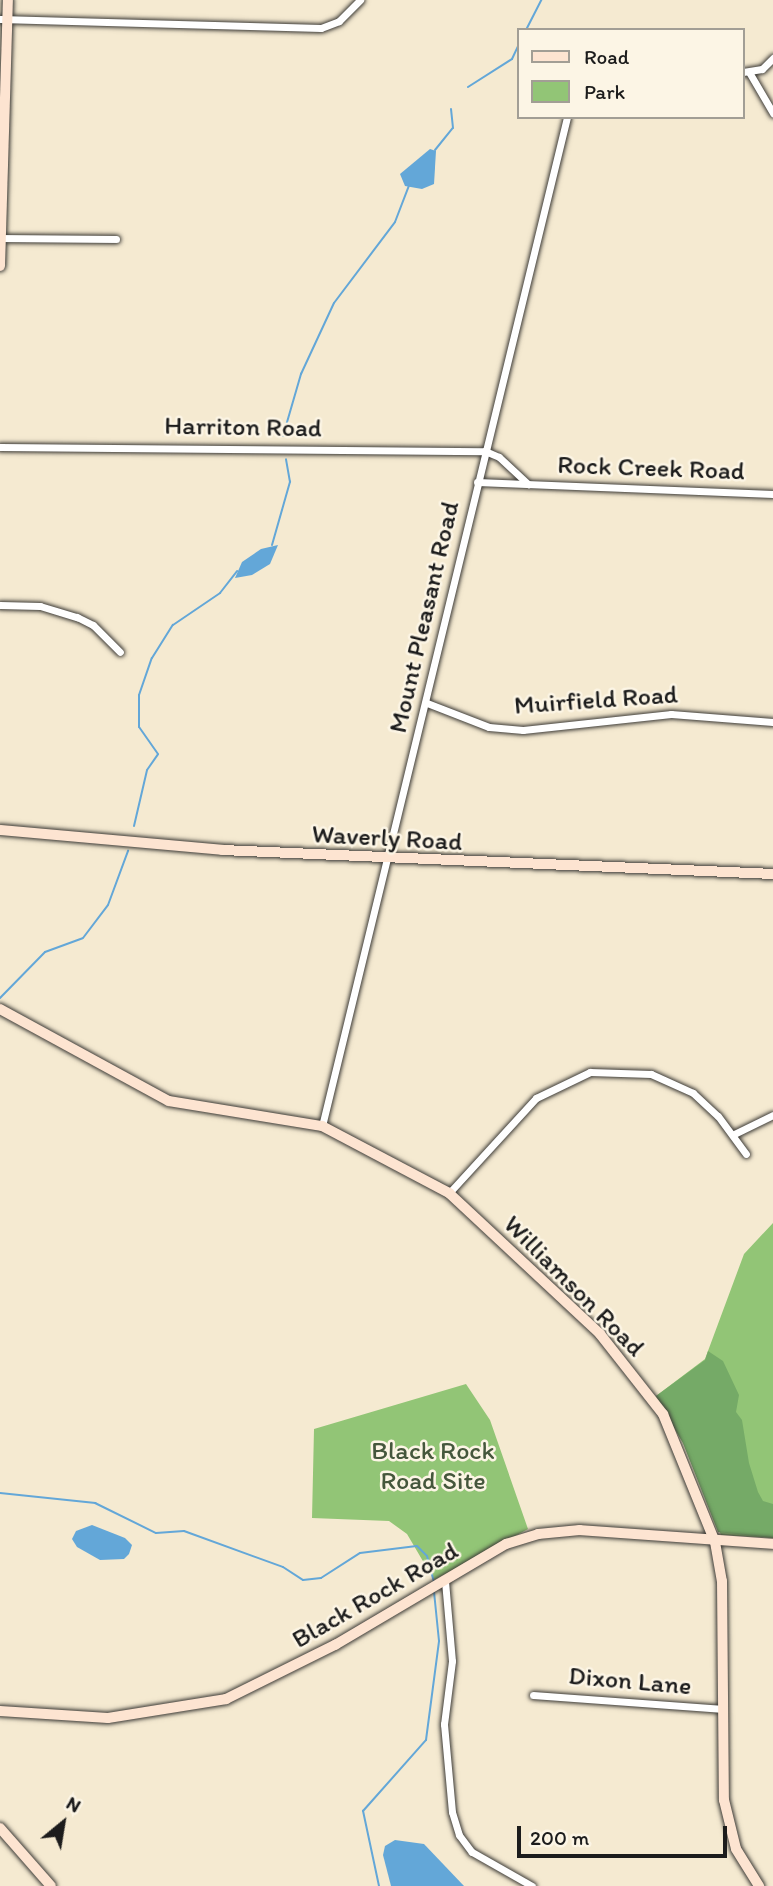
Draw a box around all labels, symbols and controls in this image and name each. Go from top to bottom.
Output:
legend [518,28,745,119]
text: Road [584,44,629,69]
text: Park [584,79,625,104]
street label: Harriton Road [164,410,322,444]
street label: Rock Creek Road [557,449,745,487]
street label: Mount Pleasant Road [382,498,466,736]
street label: Muirfield Road [513,679,679,721]
street label: Waverly Road [311,818,463,858]
street label: Williamson Road [497,1209,651,1363]
park label: Black Rock Road Site [371,1435,495,1496]
street label: Black Rock Road [287,1535,463,1655]
street label: Dixon Lane [567,1660,693,1702]
north arrow [28,1788,98,1858]
text: N [62,1791,85,1818]
scale bar [521,1812,731,1856]
text: 200 m [530,1825,589,1850]

